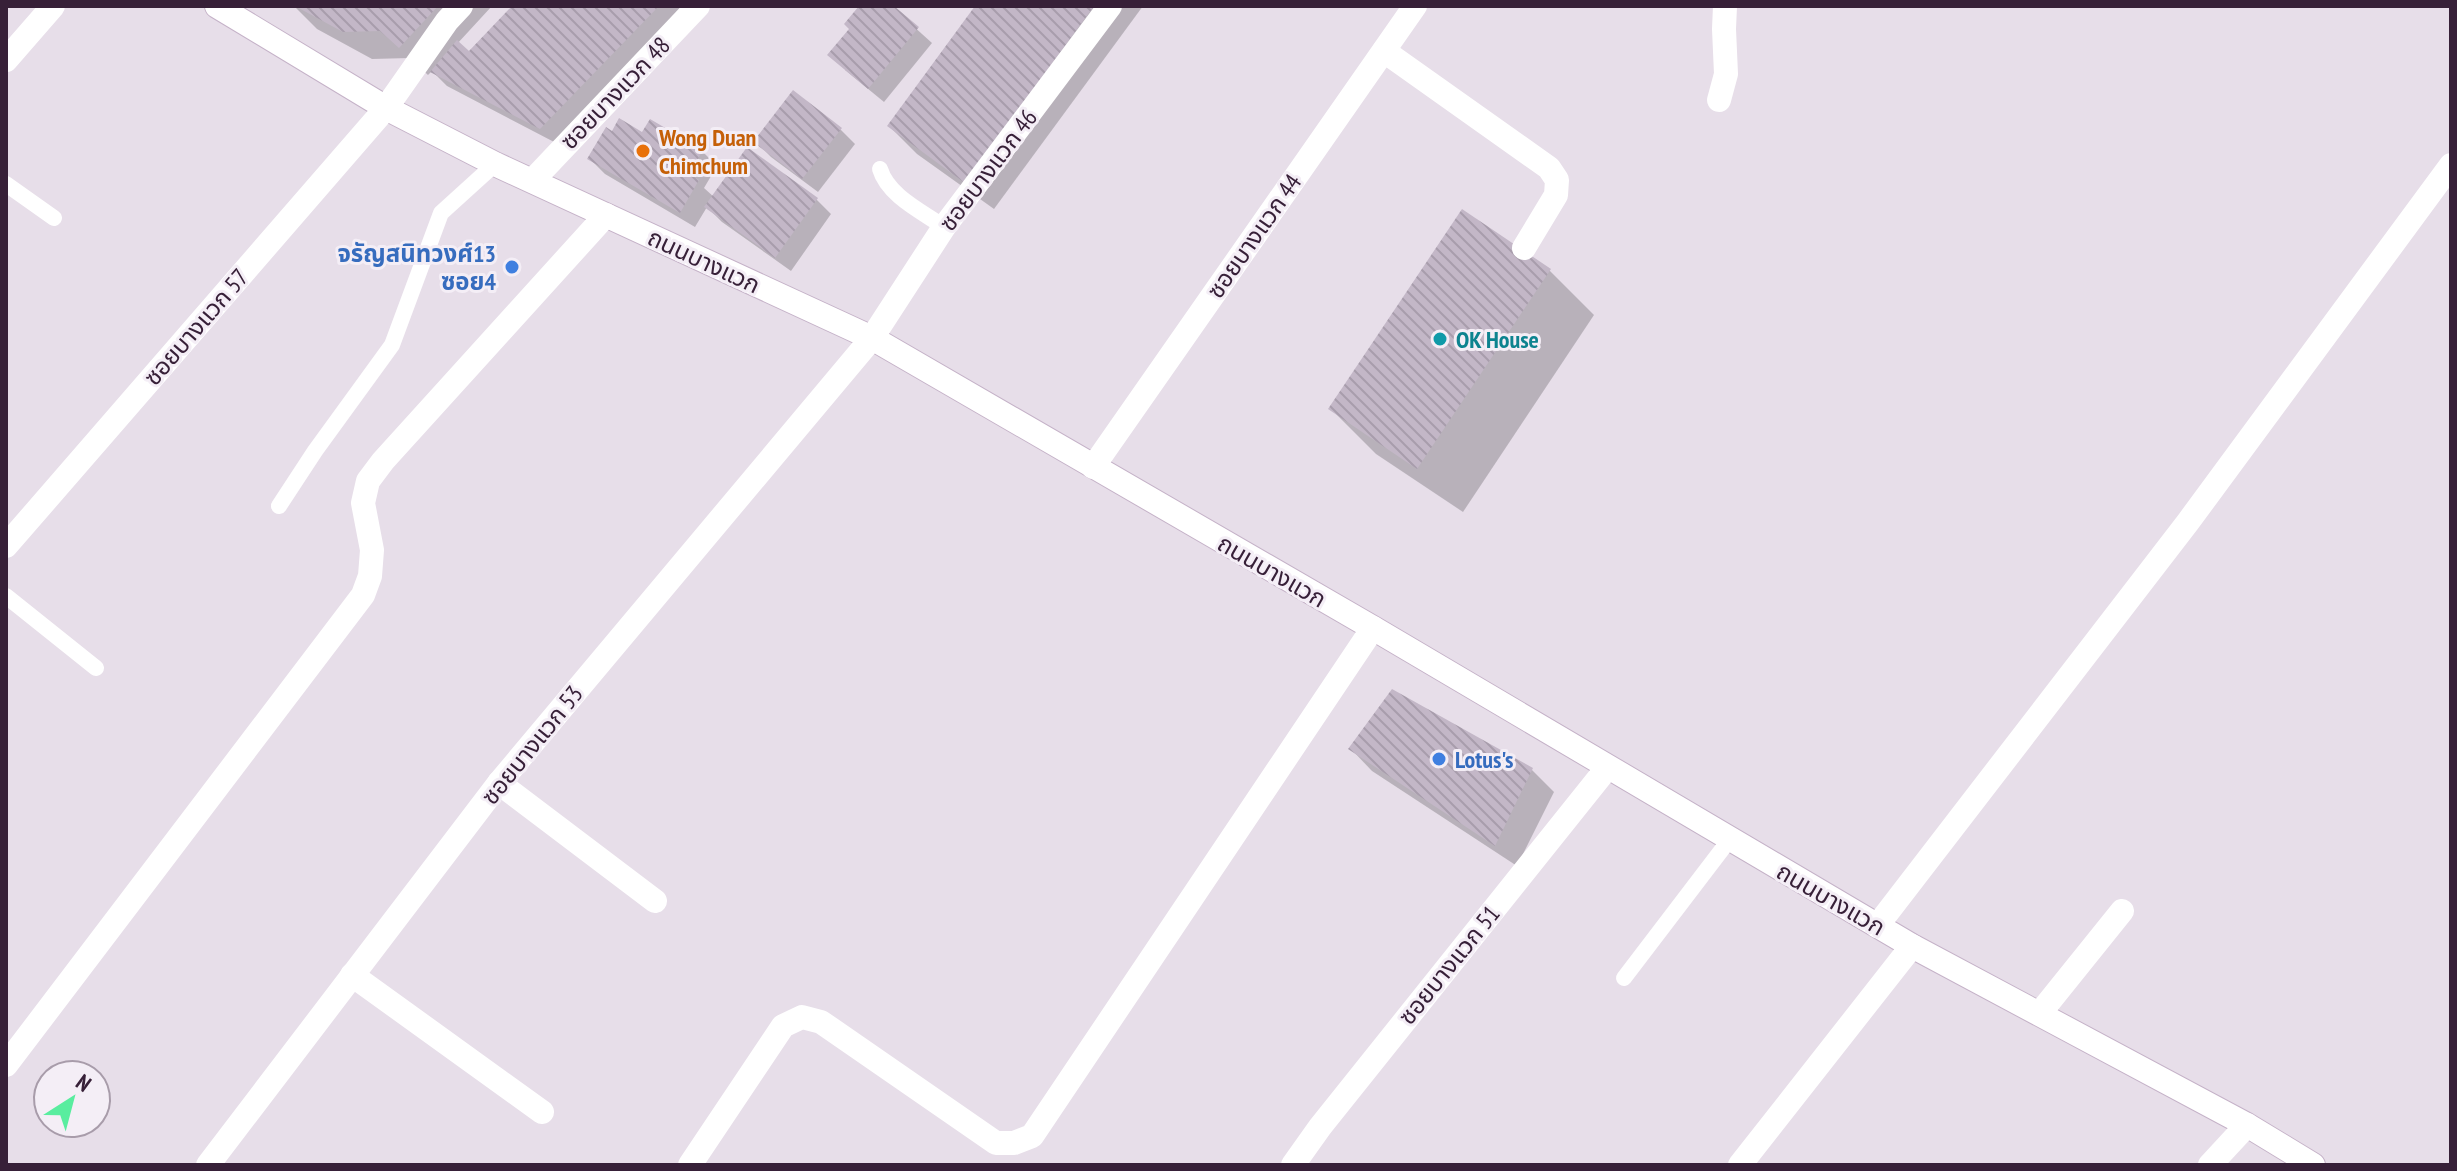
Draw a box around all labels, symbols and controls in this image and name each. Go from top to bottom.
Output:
street label: ซอยบางแวก 48 [554,30,676,156]
street label: ซอยบางแวก 46 [932,103,1044,237]
place label: Wong Duan Chimchum [658,122,756,181]
marker: Wong Duan Chimchum [634,142,652,160]
street label: ซอยบางแวก 44 [1200,168,1308,304]
street label: ถนนบางแวก [643,221,765,301]
place label: จรัญสนิทวงศ์13 ซอย4 [337,238,497,297]
marker: จรัญสนิทวงศ์13 ซอย4 [503,258,521,276]
street label: ซอยบางแวก 57 [137,262,255,392]
place label: OK House [1456,324,1539,355]
marker: OK House [1431,330,1449,348]
street label: ถนนบางแวก [1212,527,1332,615]
street label: ซอยบางแวก 53 [474,679,590,811]
place label: Lotus's [1455,744,1513,775]
marker: Lotus's [1430,750,1448,768]
street label: ถนนบางแวก [1771,855,1891,943]
street label: ซอยบางแวก 51 [1391,899,1507,1031]
north arrow [32,1059,112,1139]
text: N [71,1068,97,1098]

